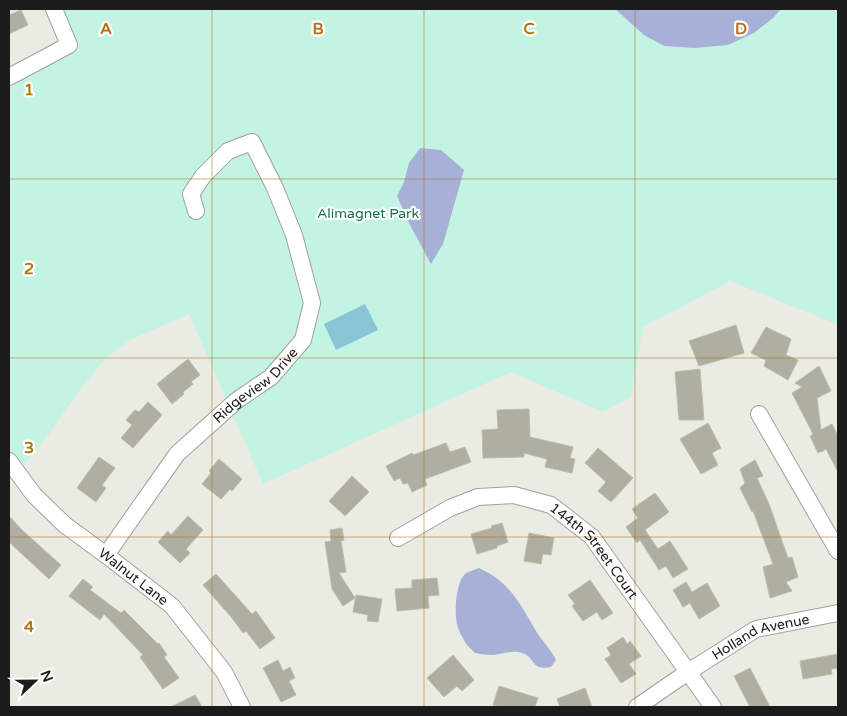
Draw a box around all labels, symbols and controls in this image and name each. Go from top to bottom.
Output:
text: A [100,19,112,39]
text: B [312,19,324,39]
text: C [523,19,535,39]
text: D [735,19,747,39]
text: 1 [24,80,34,100]
park label: Alimagnet Park [317,205,419,222]
text: 2 [24,259,34,279]
street label: Ridgeview Drive [209,344,301,426]
text: 3 [24,438,34,458]
street label: 144th Street Court [547,499,642,603]
street label: Walnut Lane [95,544,172,609]
street label: Holland Avenue [709,610,811,663]
text: 4 [24,617,34,637]
north arrow [10,656,60,706]
text: N [37,668,57,685]

